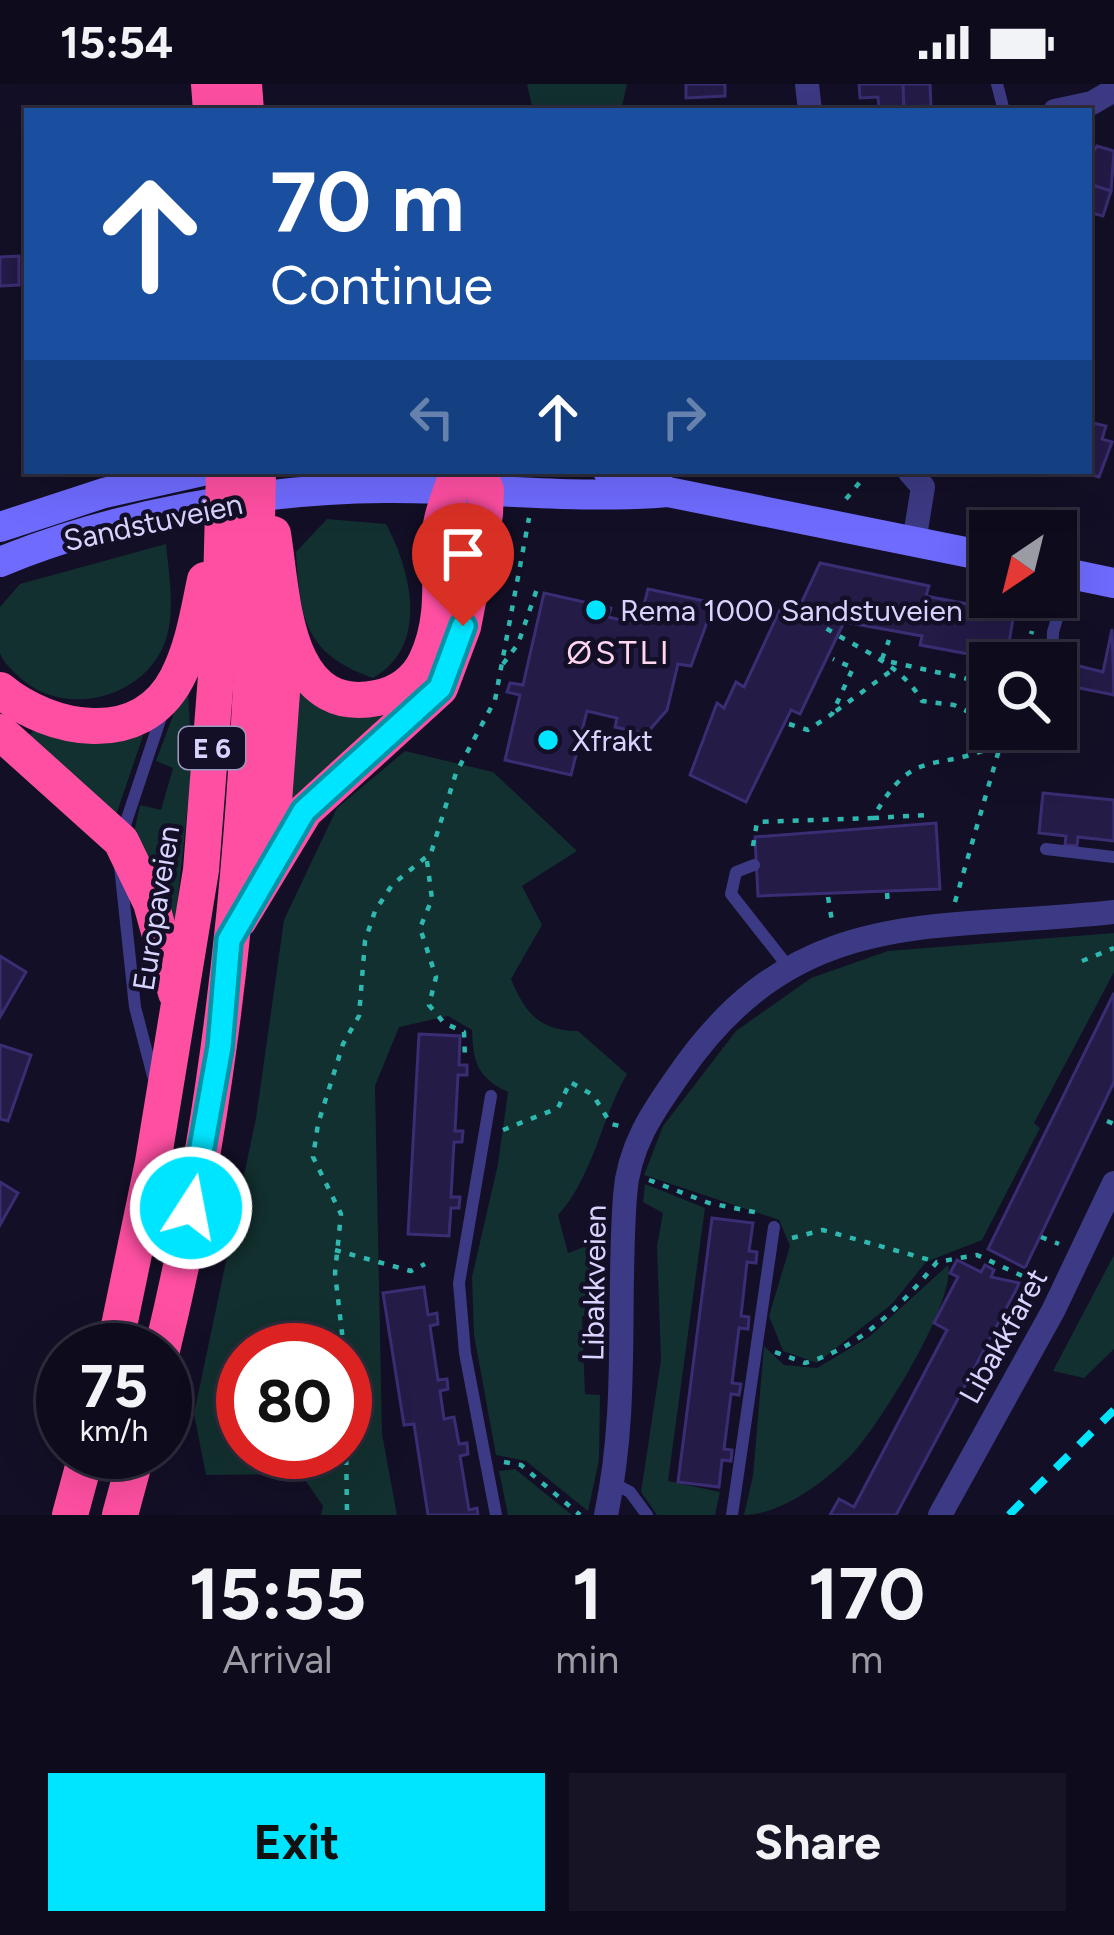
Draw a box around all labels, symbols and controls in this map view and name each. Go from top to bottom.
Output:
text: 15:54 [60,15,173,69]
text: 70 m [270,151,464,252]
icon: ahead [72,156,228,312]
text: Continue [270,253,493,318]
icon: left [399,384,465,450]
icon: ahead [525,384,591,450]
icon: right [651,384,717,450]
street label: Sandstuveien [60,485,246,559]
pin [412,503,514,626]
north arrow [969,510,1077,618]
map controls [969,510,1077,750]
icon: arrive [430,521,496,587]
place label: Rema 1000 Sandstuveien [620,592,963,629]
marker: Rema 1000 Sandstuveien [583,597,609,623]
district label: ØSTLI [566,633,672,672]
button: search [969,642,1077,750]
place label: Xfrakt [572,722,653,759]
road number: E 6 [179,727,245,769]
marker: Xfrakt [535,727,561,753]
street label: Europaveien [125,823,187,993]
position arrow [128,1145,254,1271]
street label: Libakkveien [574,1205,614,1361]
street label: Libakkfaret [951,1262,1055,1410]
speed limit sign: 80 [216,1323,372,1479]
text: 75 [80,1350,148,1422]
text: km/h [80,1412,148,1449]
text: 15:55 [189,1551,366,1637]
text: 1 [572,1551,602,1637]
text: 170 [808,1551,925,1637]
text: Arrival [223,1636,333,1683]
text: min [555,1636,619,1683]
text: m [850,1636,883,1683]
button: Exit [48,1773,545,1911]
button: Share [569,1773,1066,1911]

